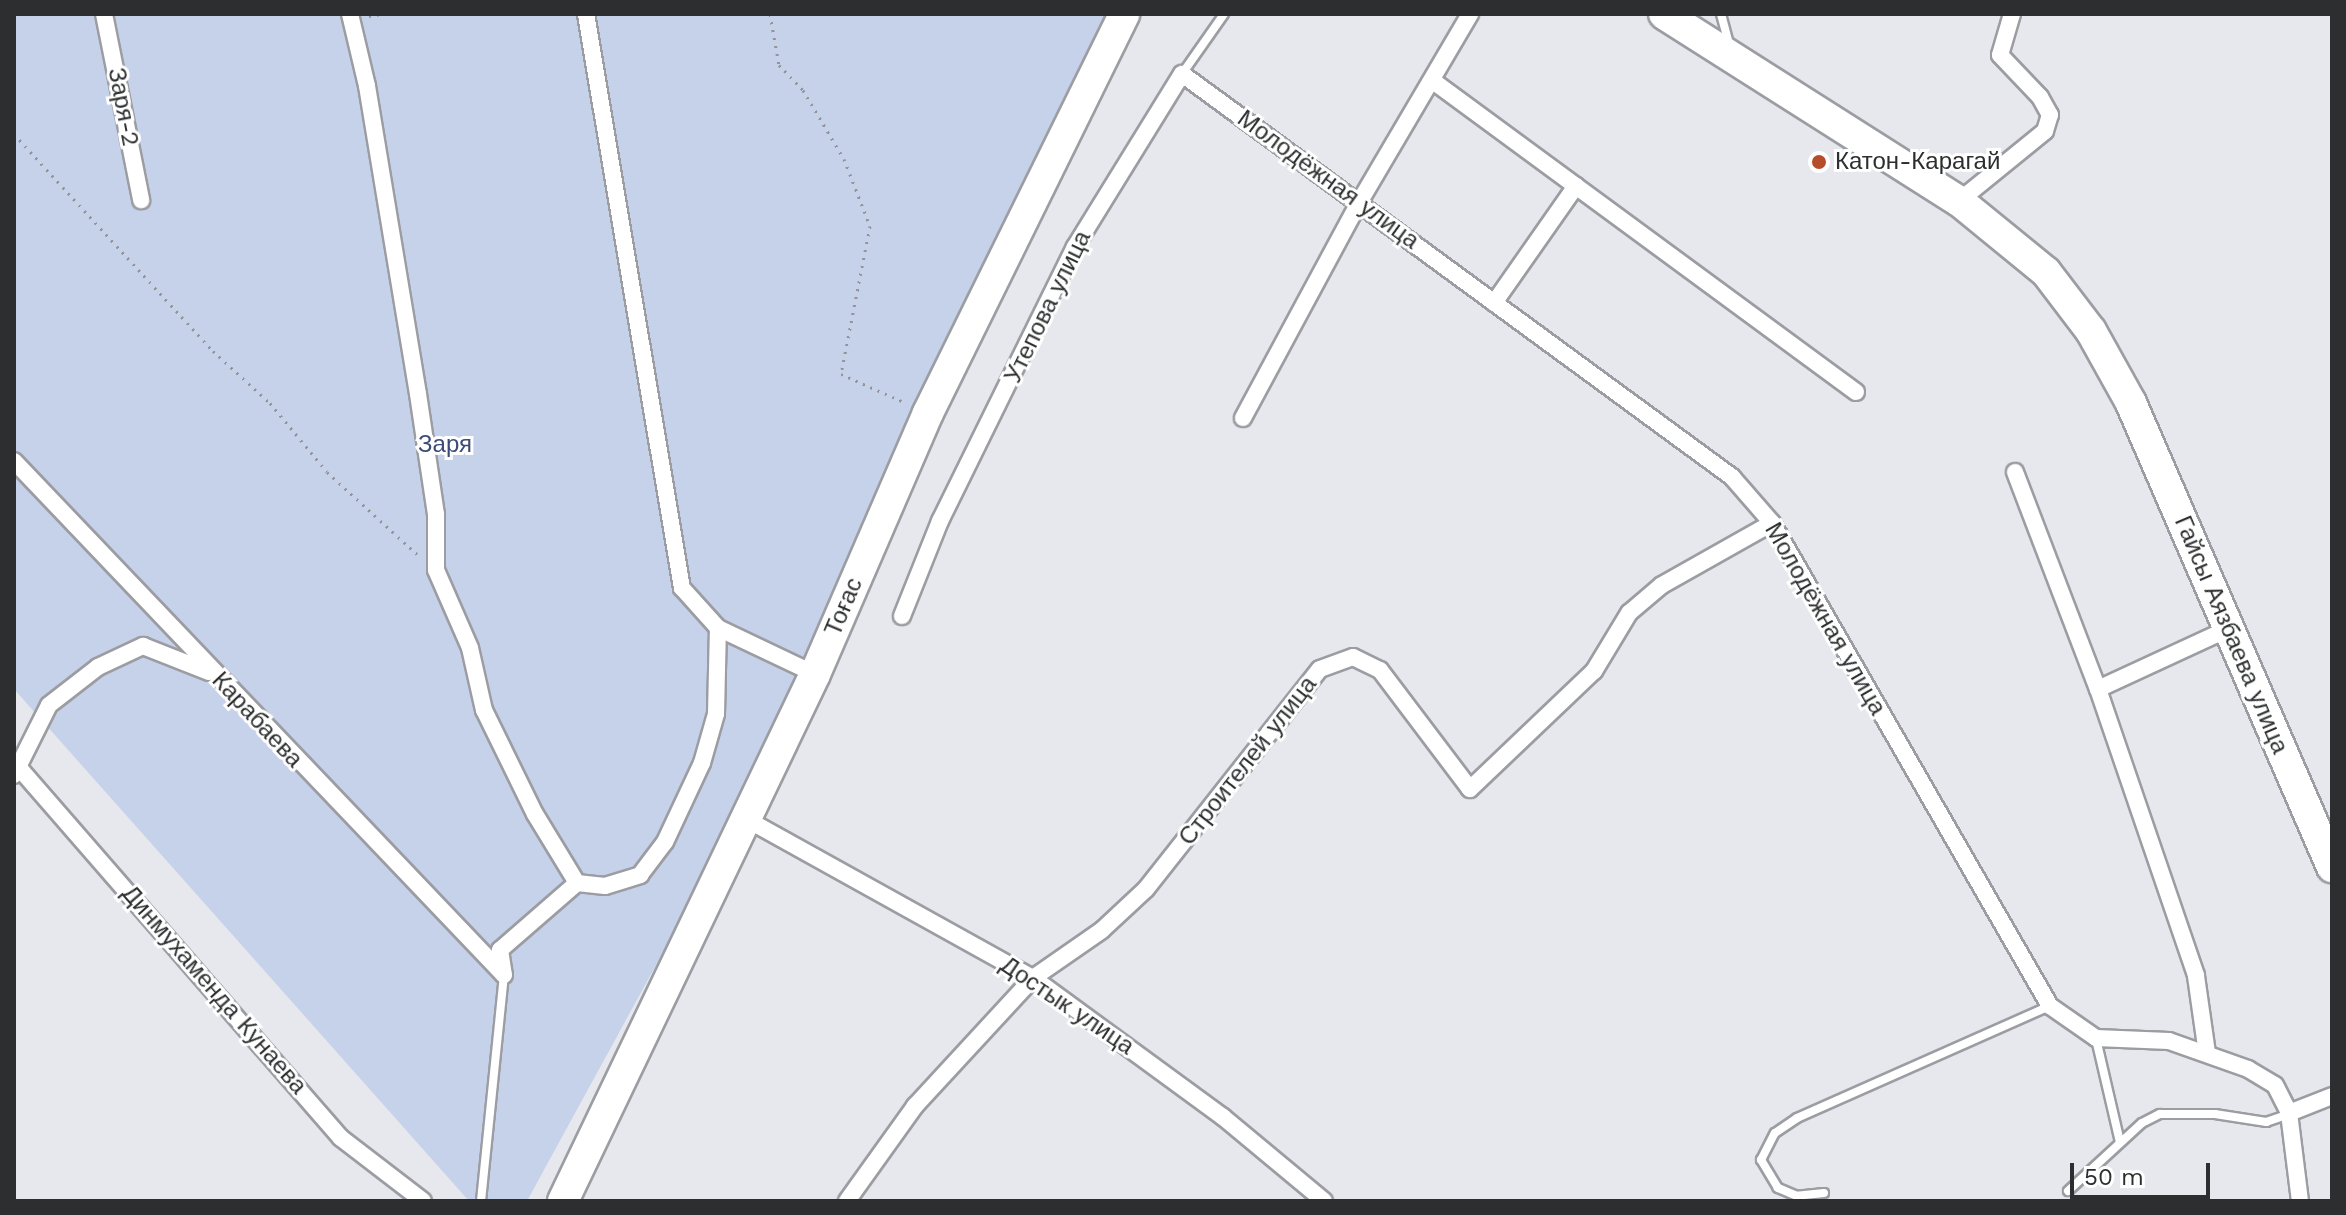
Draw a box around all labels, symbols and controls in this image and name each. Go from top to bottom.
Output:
street label: Заря-2 [101,65,145,149]
street label: Молодёжная улица [1232,104,1424,256]
place label: Катон-Карагай [1835,148,2000,176]
marker: Катон-Карагай [1810,153,1828,171]
street label: Утепова улица [999,226,1097,388]
park label: Заря [418,431,472,459]
street label: Гайсы Аязбаева улица [2168,512,2294,758]
street label: Молодёжная улица [1758,518,1892,720]
street label: Тоғас [819,574,869,640]
street label: Карабаева [206,666,308,774]
street label: Строителей улица [1173,671,1323,851]
street label: Динмухаменда Кунаева [115,880,313,1100]
street label: Достык улица [995,951,1139,1061]
scale bar [2074,1147,2214,1197]
text: 50 m [2084,1163,2144,1191]

